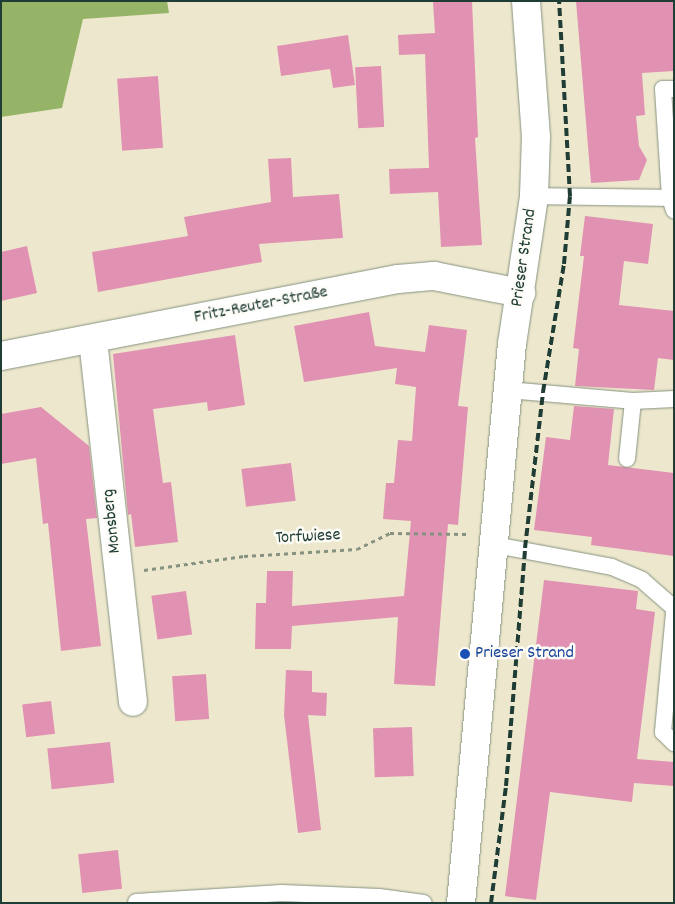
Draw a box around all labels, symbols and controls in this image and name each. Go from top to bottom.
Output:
street label: Prieser Strand [507,208,543,308]
street label: Fritz-Reuter-Straße [192,282,330,330]
street label: Monsberg [99,488,127,554]
street label: Torfwiese [275,526,341,550]
place label: Prieser Strand [475,643,574,665]
marker: Prieser Strand [459,648,471,660]

